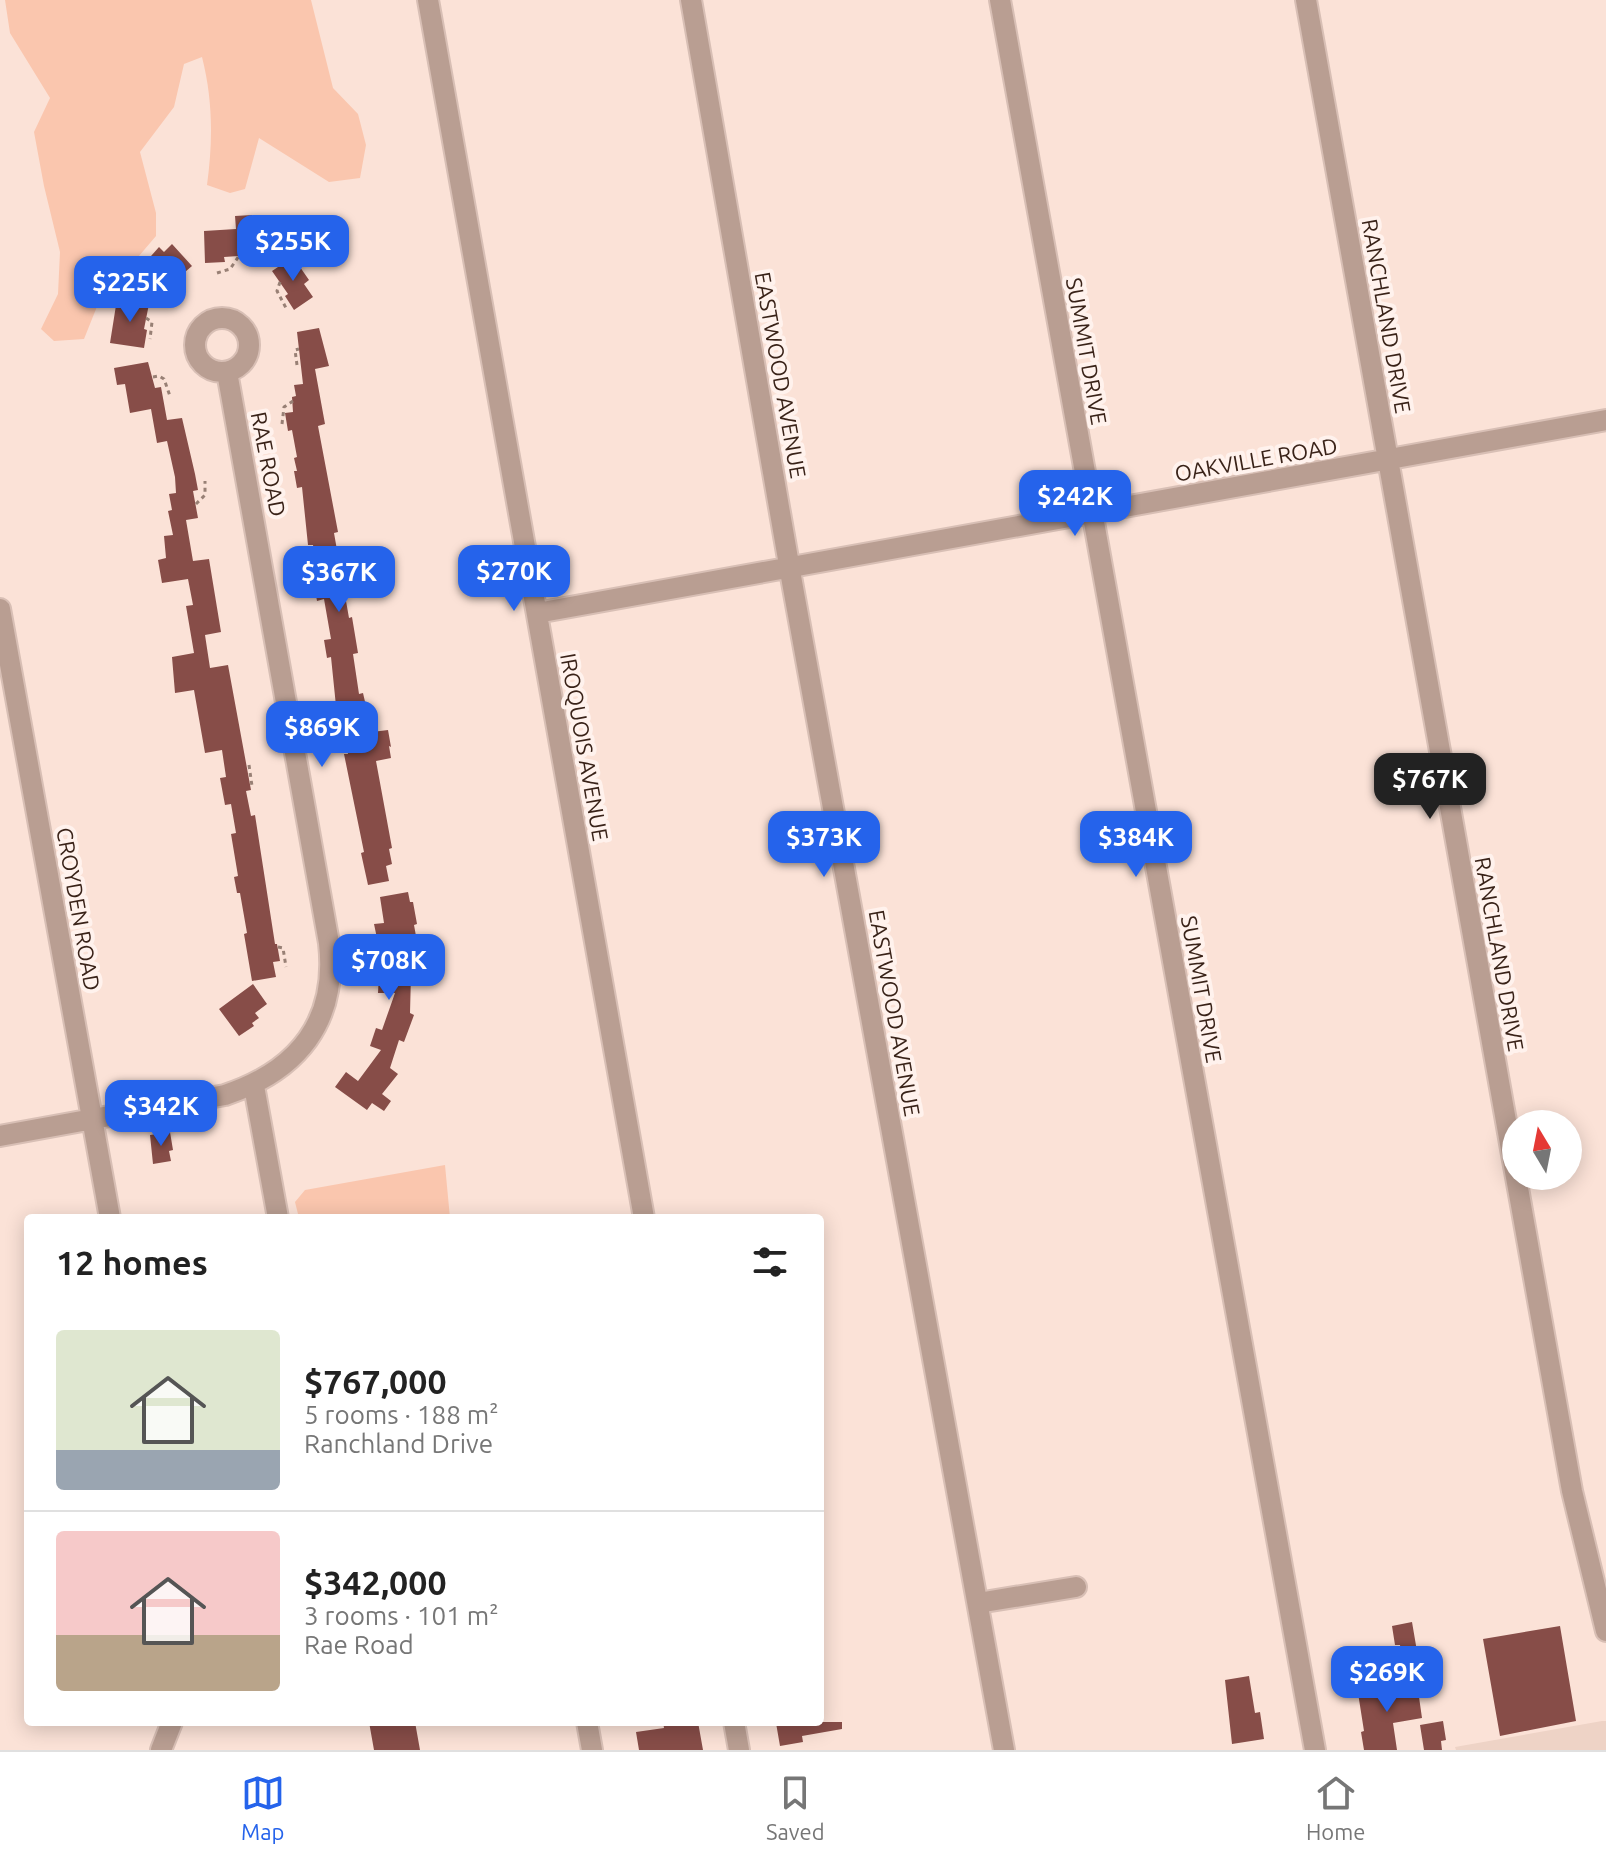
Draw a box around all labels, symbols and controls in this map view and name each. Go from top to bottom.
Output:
pin: $255K [237,215,349,283]
street label: RANCHLAND DRIVE [1358,217,1416,415]
text: $255K [255,226,331,255]
pin: $225K [74,256,186,324]
text: $225K [92,267,168,296]
street label: EASTWOOD AVENUE [751,270,811,480]
street label: SUMMIT DRIVE [1062,276,1112,426]
street label: RAE ROAD [247,409,291,519]
street label: OAKVILLE ROAD [1173,432,1339,486]
pin: $242K [1019,470,1131,538]
text: $242K [1037,481,1113,510]
pin: $270K [458,545,570,613]
pin: $367K [283,546,395,614]
text: $270K [476,556,552,585]
text: $367K [301,557,377,586]
street label: IROQUOIS AVENUE [556,651,614,843]
pin: $869K [266,701,378,769]
text: $869K [284,712,360,741]
pin: $767K [1374,753,1486,821]
text: $767K [1392,764,1468,793]
pin: $373K [768,811,880,879]
pin: $384K [1080,811,1192,879]
text: $373K [786,822,862,851]
text: $384K [1098,822,1174,851]
street label: CROYDEN ROAD [52,825,106,993]
street label: RANCHLAND DRIVE [1471,855,1529,1053]
street label: EASTWOOD AVENUE [865,908,925,1118]
street label: SUMMIT DRIVE [1177,914,1227,1064]
pin: $708K [333,934,445,1002]
text: $708K [351,945,427,974]
pin: $342K [105,1080,217,1148]
text: $342K [123,1091,199,1120]
north arrow [1502,1110,1582,1190]
map controls [1502,1110,1582,1190]
icon: filters [748,1240,792,1284]
text: 12 homes [56,1243,208,1281]
icon: home [120,1362,216,1458]
text: $767,000 [304,1362,447,1400]
text: 5 rooms · 188 m² [304,1400,499,1429]
text: Ranchland Drive [304,1429,493,1458]
icon: home [120,1563,216,1659]
text: $342,000 [304,1563,447,1601]
text: 3 rooms · 101 m² [304,1601,499,1630]
text: Rae Road [304,1630,414,1659]
pin: $269K [1331,1646,1443,1714]
text: $269K [1349,1657,1425,1686]
tab: Map [241,1771,285,1844]
tab: Saved [766,1771,825,1844]
tab: Home [1306,1771,1365,1844]

